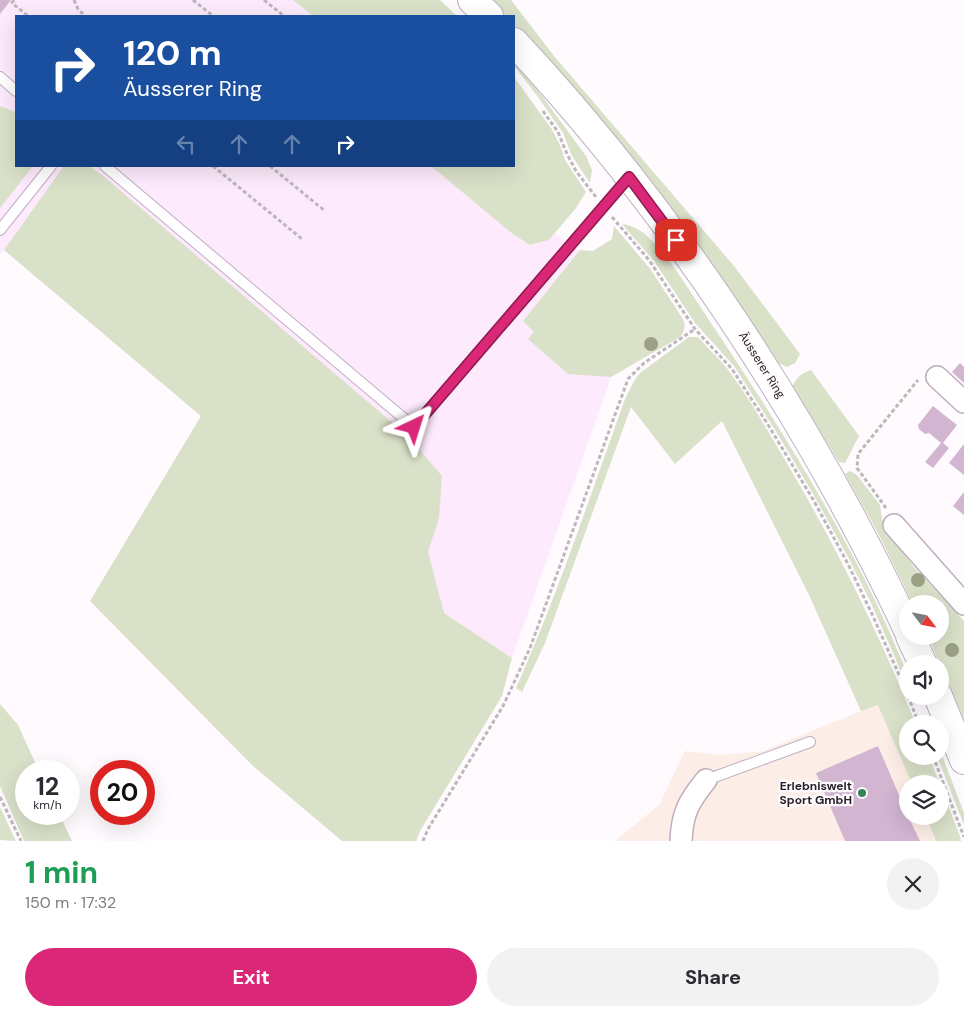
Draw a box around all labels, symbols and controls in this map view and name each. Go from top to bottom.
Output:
text: 120 m [123,30,222,76]
icon: right [40,35,105,100]
text: Äusserer Ring [123,74,262,103]
icon: left [172,130,200,158]
icon: ahead [225,130,253,158]
icon: ahead [278,130,306,158]
icon: right [331,130,359,158]
pin [655,219,697,261]
icon: arrive [662,226,690,254]
street label: Äusserer Ring [735,329,789,402]
position arrow [387,400,439,452]
north arrow [899,595,949,645]
map controls [899,595,949,825]
button: sound [899,655,949,705]
button: search [899,715,949,765]
speed limit sign: 20 [90,760,155,825]
text: 12 [36,770,59,803]
button: layers [899,775,949,825]
place label: Erlebniswelt Sport GmbH [780,778,852,808]
marker: Erlebniswelt Sport GmbH [856,787,868,799]
text: km/h [33,797,62,813]
text: 1 min [25,853,98,892]
button: close [887,858,939,910]
text: 150 m · 17:32 [25,892,116,913]
button: Exit [25,948,477,1006]
button: Share [487,948,939,1006]

